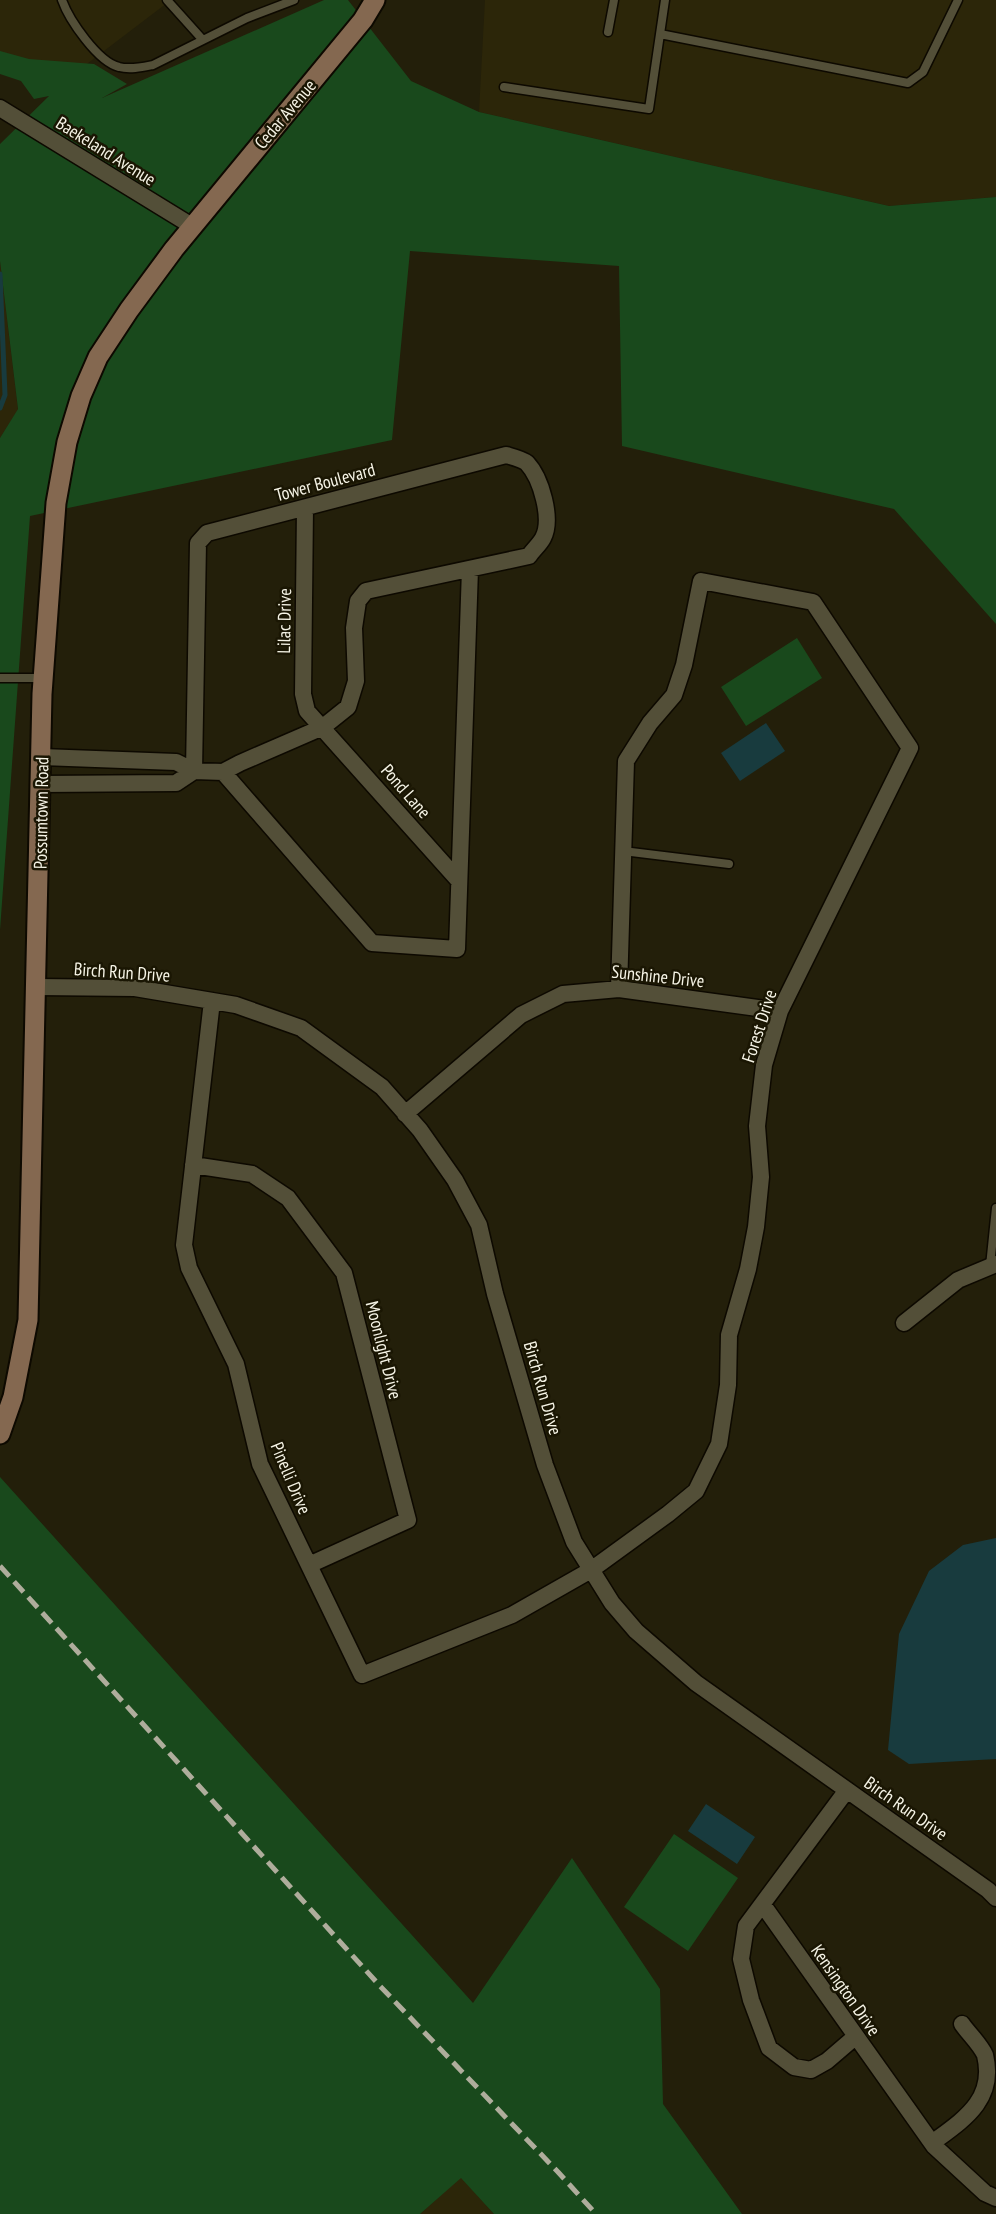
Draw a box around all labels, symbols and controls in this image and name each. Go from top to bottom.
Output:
street label: Cedar Avenue [249,74,321,154]
street label: Baekeland Avenue [52,111,160,191]
street label: Tower Boulevard [272,458,378,506]
street label: Lilac Drive [272,588,296,654]
street label: Possumtown Road [29,757,53,869]
street label: Pond Lane [376,759,436,823]
street label: Birch Run Drive [73,957,171,987]
street label: Sunshine Drive [610,960,706,992]
street label: Forest Drive [736,987,782,1065]
street label: Moonlight Drive [361,1299,407,1401]
street label: Birch Run Drive [519,1339,567,1437]
street label: Pinelli Drive [266,1438,316,1518]
street label: Birch Run Drive [860,1771,952,1845]
street label: Kensington Drive [806,1940,886,2040]

